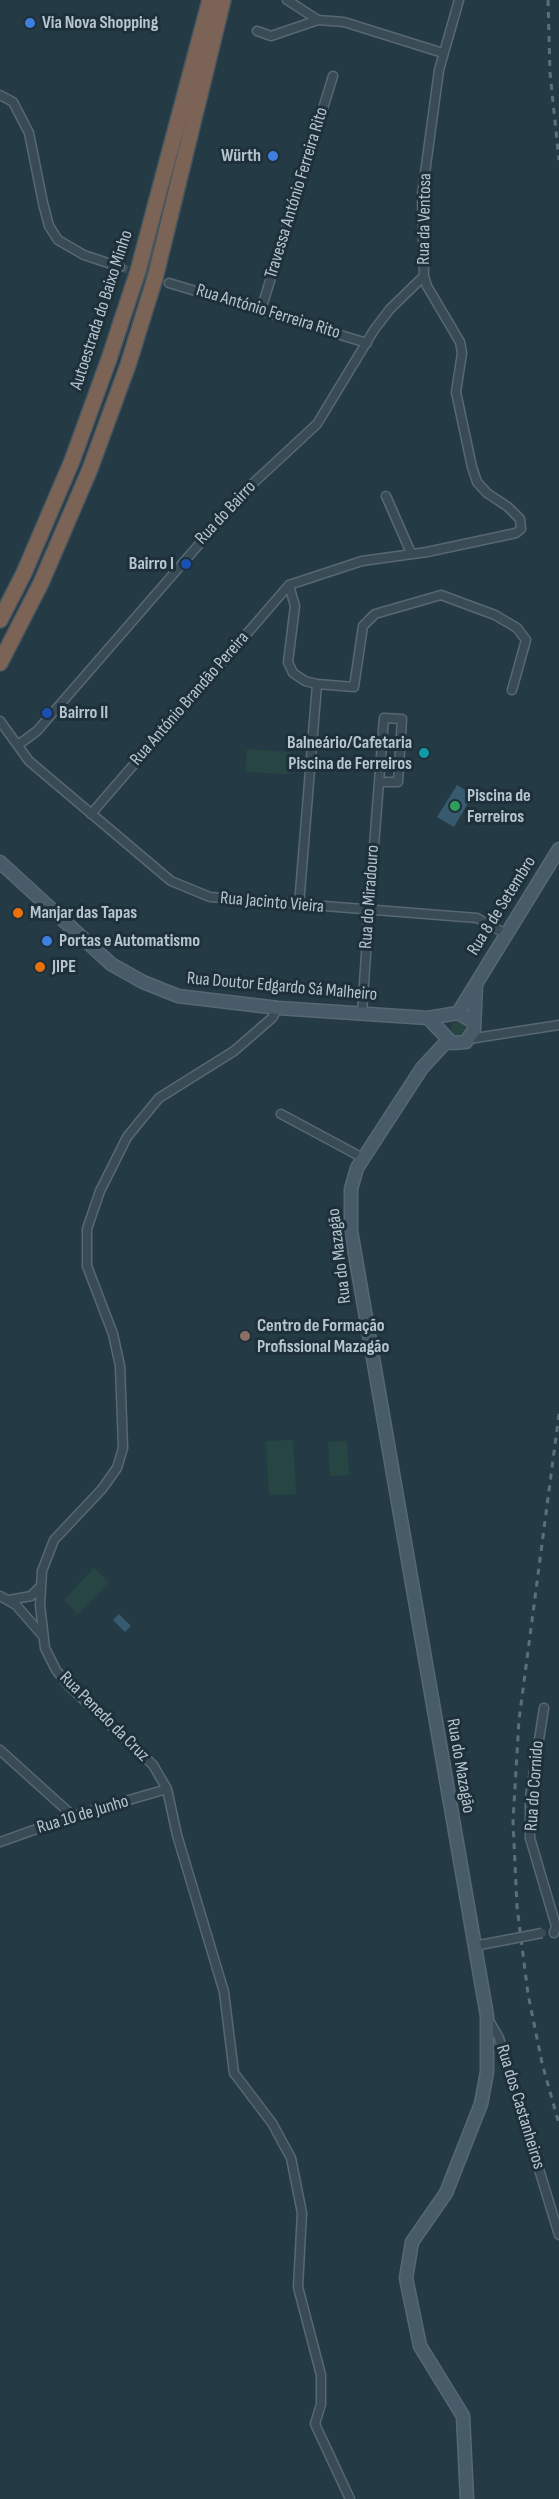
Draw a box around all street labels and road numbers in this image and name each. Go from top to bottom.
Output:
street label: Travessa António Ferreira Rito [261,105,333,281]
street label: Rua da Ventosa [413,173,437,265]
street label: Autoestrada do Baixo Minho [66,228,138,392]
street label: Rua António Ferreira Rito [193,280,343,344]
street label: Rua do Bairro [191,477,261,549]
street label: Rua António Brandão Pereira [126,628,254,770]
street label: Rua do Miradouro [356,844,384,950]
street label: Rua 8 de Setembro [463,852,541,960]
street label: Rua Jacinto Vieira [219,888,325,918]
street label: Rua Doutor Edgardo Sá Malheiro [186,968,378,1006]
street label: Rua do Mazagão [323,1207,357,1305]
street label: Rua Penedo da Cruz [55,1668,153,1766]
street label: Rua do Mazagão [441,1717,479,1815]
street label: Rua do Cornido [521,1740,549,1832]
street label: Rua 10 de Junho [35,1791,131,1839]
street label: Rua dos Castanheiros [491,2042,549,2172]

